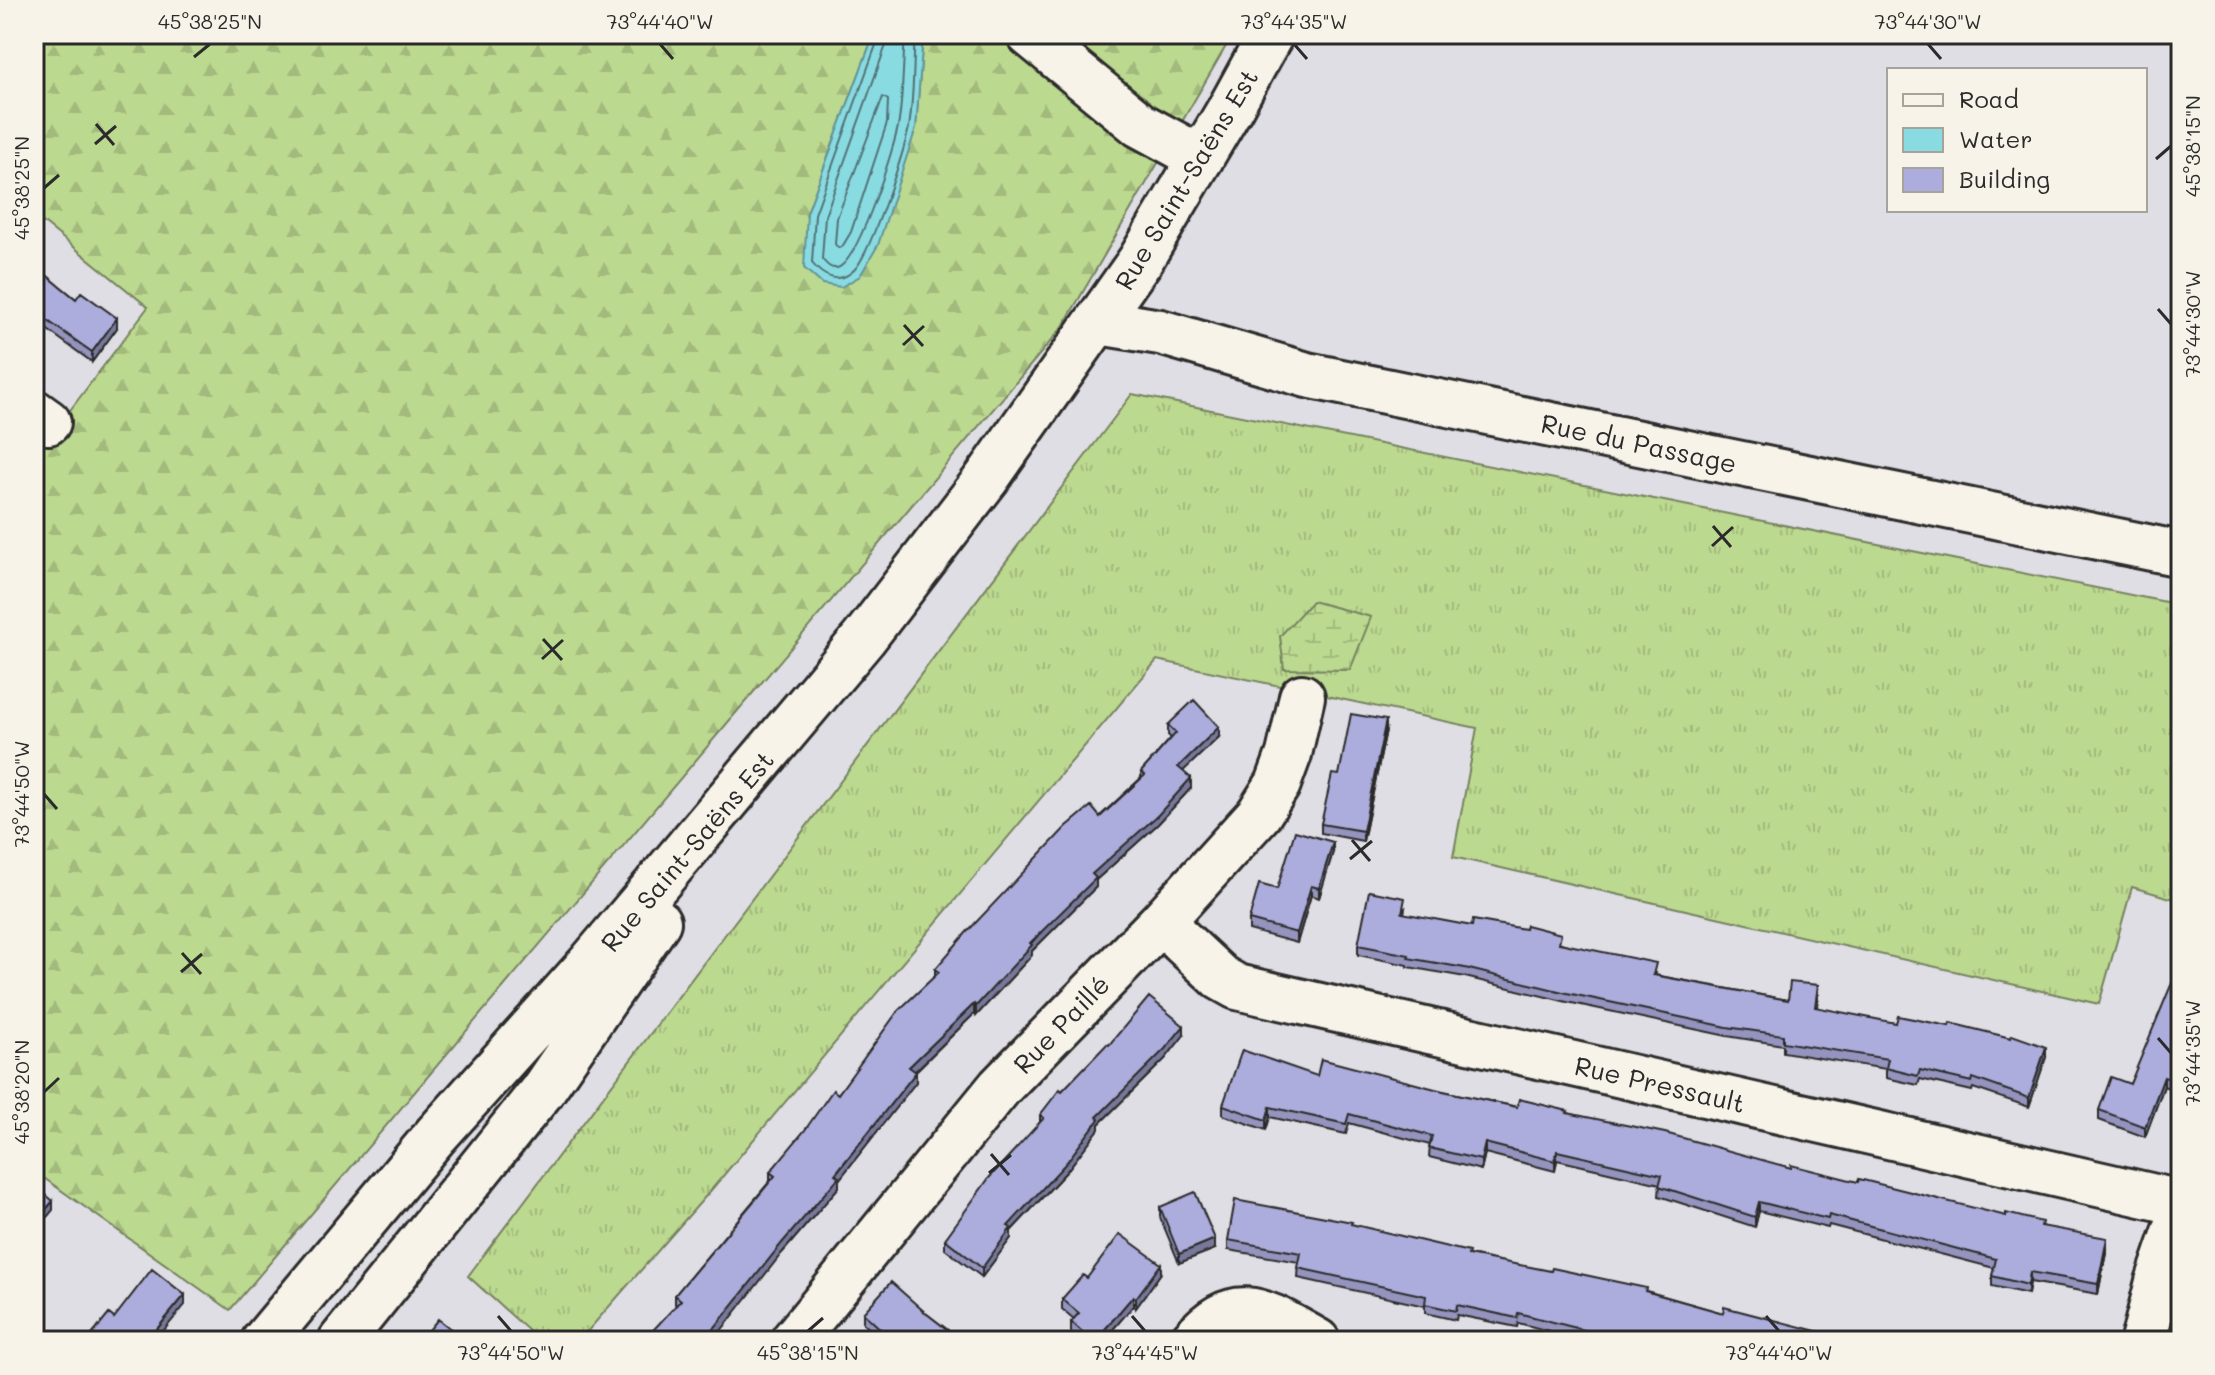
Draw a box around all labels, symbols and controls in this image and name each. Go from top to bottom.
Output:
text: 45°38'25"N [158,8,262,34]
text: 73°44'40"W [606,8,714,34]
text: 73°44'35"W [1241,8,1347,34]
text: 73°44'30"W [1874,8,1982,34]
street label: Rue Saint-Saëns Est [1106,62,1266,296]
legend [1887,68,2147,212]
text: Road [1959,83,2019,114]
text: 45°38'15"N [2179,95,2205,197]
text: Water [1959,123,2033,154]
text: 45°38'25"N [8,136,34,240]
text: Building [1959,163,2050,194]
text: 73°44'30"W [2179,270,2205,378]
street label: Rue du Passage [1538,406,1740,480]
text: 73°44'50"W [8,740,34,848]
street label: Rue Saint-Saëns Est [593,743,781,959]
street label: Rue Paillé [1006,967,1116,1081]
text: 73°44'35"W [2179,1000,2205,1106]
text: 45°38'20"N [8,1040,34,1144]
street label: Rue Pressault [1571,1048,1749,1120]
text: 73°44'50"W [457,1339,565,1365]
text: 45°38'15"N [757,1339,859,1365]
text: 73°44'45"W [1092,1339,1198,1365]
text: 73°44'40"W [1725,1339,1833,1365]

